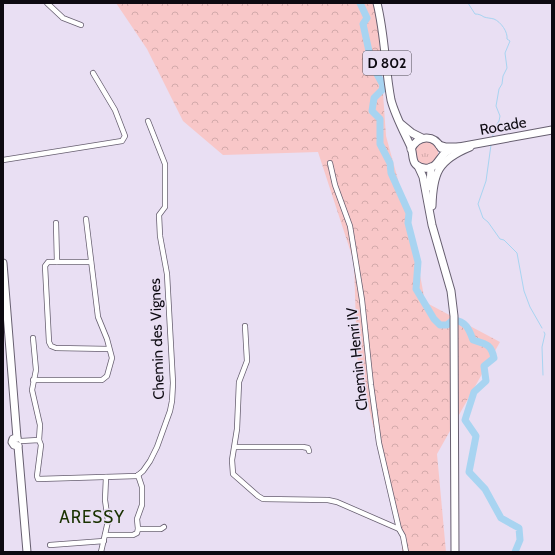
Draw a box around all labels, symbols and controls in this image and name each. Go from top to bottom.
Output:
road number: D 802 [363,51,411,75]
street label: Rocade [478,113,528,139]
street label: Chemin des Vignes [146,278,168,400]
street label: Chemin Henri IV [343,306,371,412]
district label: ARESSY [59,507,125,527]

